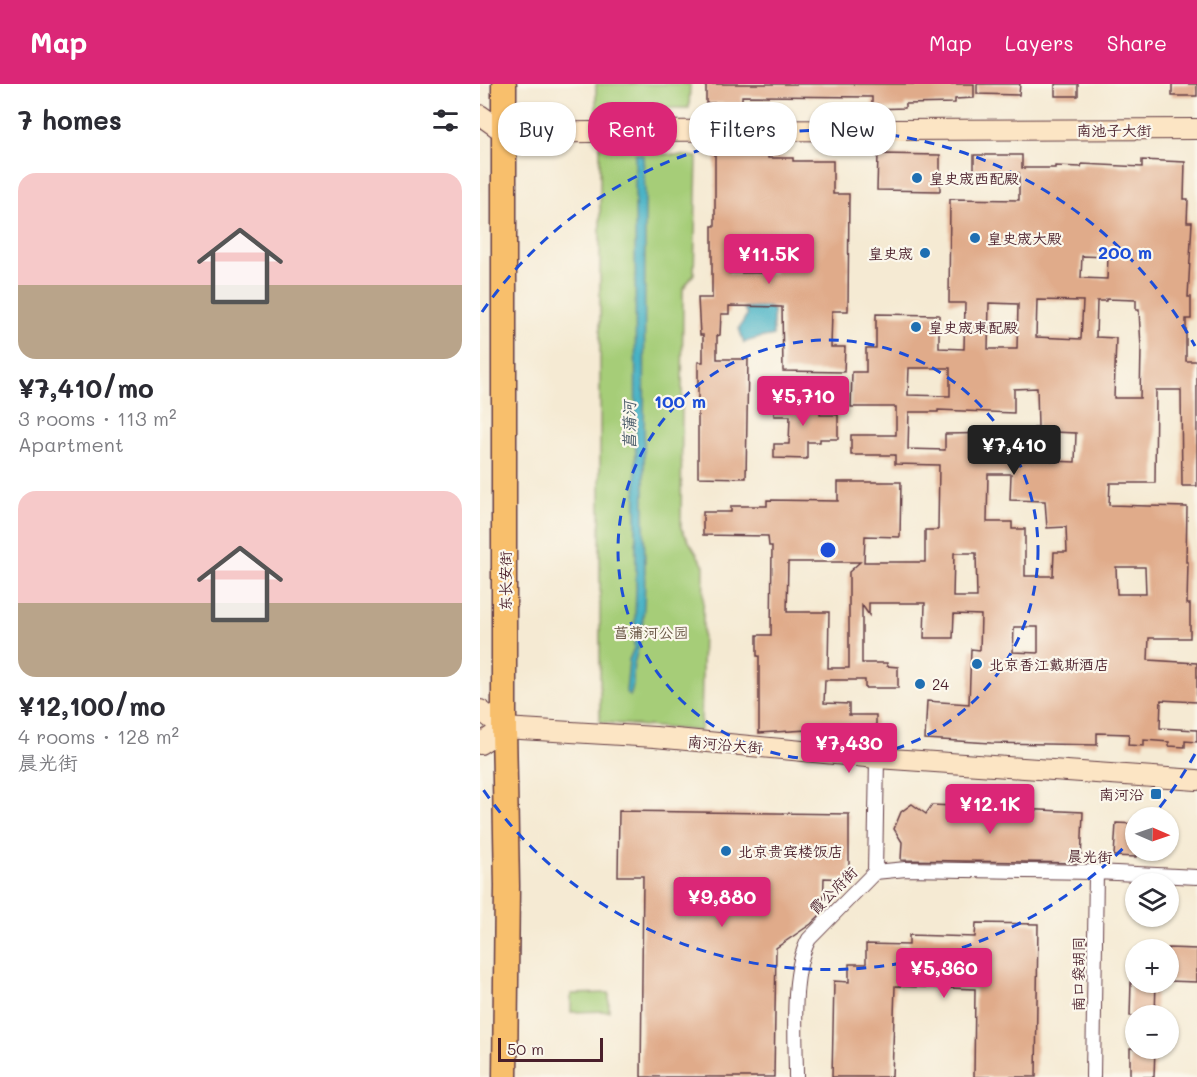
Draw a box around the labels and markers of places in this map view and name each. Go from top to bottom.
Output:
place label: 皇史宬西配殿 [929,168,1019,188]
marker: 皇史宬西配殿 [910,171,924,185]
place label: 皇史宬大殿 [987,228,1062,248]
marker: 皇史宬大殿 [968,231,982,245]
pin: ¥11.5K [720,234,818,285]
place label: 皇史宬 [868,243,913,263]
marker: 皇史宬 [918,246,932,260]
place label: 皇史宬東配殿 [928,317,1018,337]
marker: 皇史宬東配殿 [909,320,923,334]
pin: ¥5,710 [754,376,852,427]
pin: ¥7,410 [965,425,1063,476]
centre of rings [818,540,838,560]
place label: 北京香江戴斯酒店 [989,654,1109,674]
marker: 北京香江戴斯酒店 [970,657,984,671]
place label: 24 [932,674,949,694]
marker: 24 [913,677,927,691]
pin: ¥7,430 [800,723,898,774]
pin: ¥12.1K [941,784,1039,835]
place label: 南河沿 [1099,784,1144,804]
marker: 南河沿 [1149,787,1163,801]
place label: 北京贵宾楼饭店 [738,841,843,861]
marker: 北京贵宾楼饭店 [719,844,733,858]
pin: ¥9,880 [673,877,771,928]
pin: ¥5,360 [895,948,993,999]

